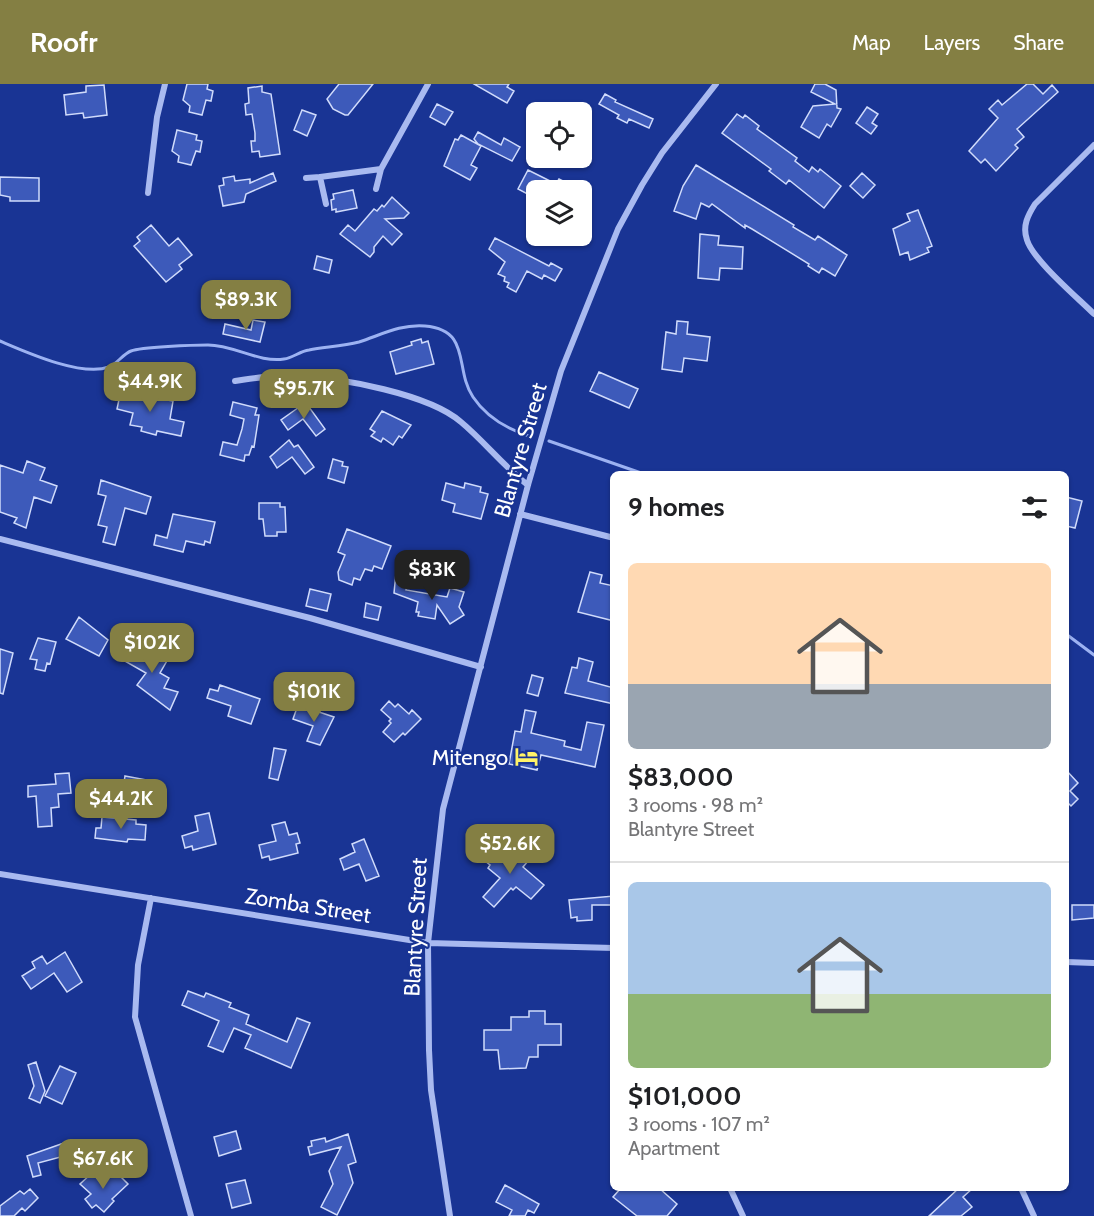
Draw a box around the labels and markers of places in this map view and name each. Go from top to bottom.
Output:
pin: $89.3K [197,280,295,331]
pin: $44.9K [101,362,199,413]
pin: $95.7K [255,369,353,420]
pin: $83K [396,550,468,601]
pin: $102K [110,623,194,674]
pin: $101K [272,672,356,723]
place label: Mitengo [432,744,508,771]
hotel icon: Mitengo [513,744,539,770]
pin: $44.2K [72,779,170,830]
pin: $52.6K [461,824,559,875]
pin: $67.6K [54,1139,152,1190]

